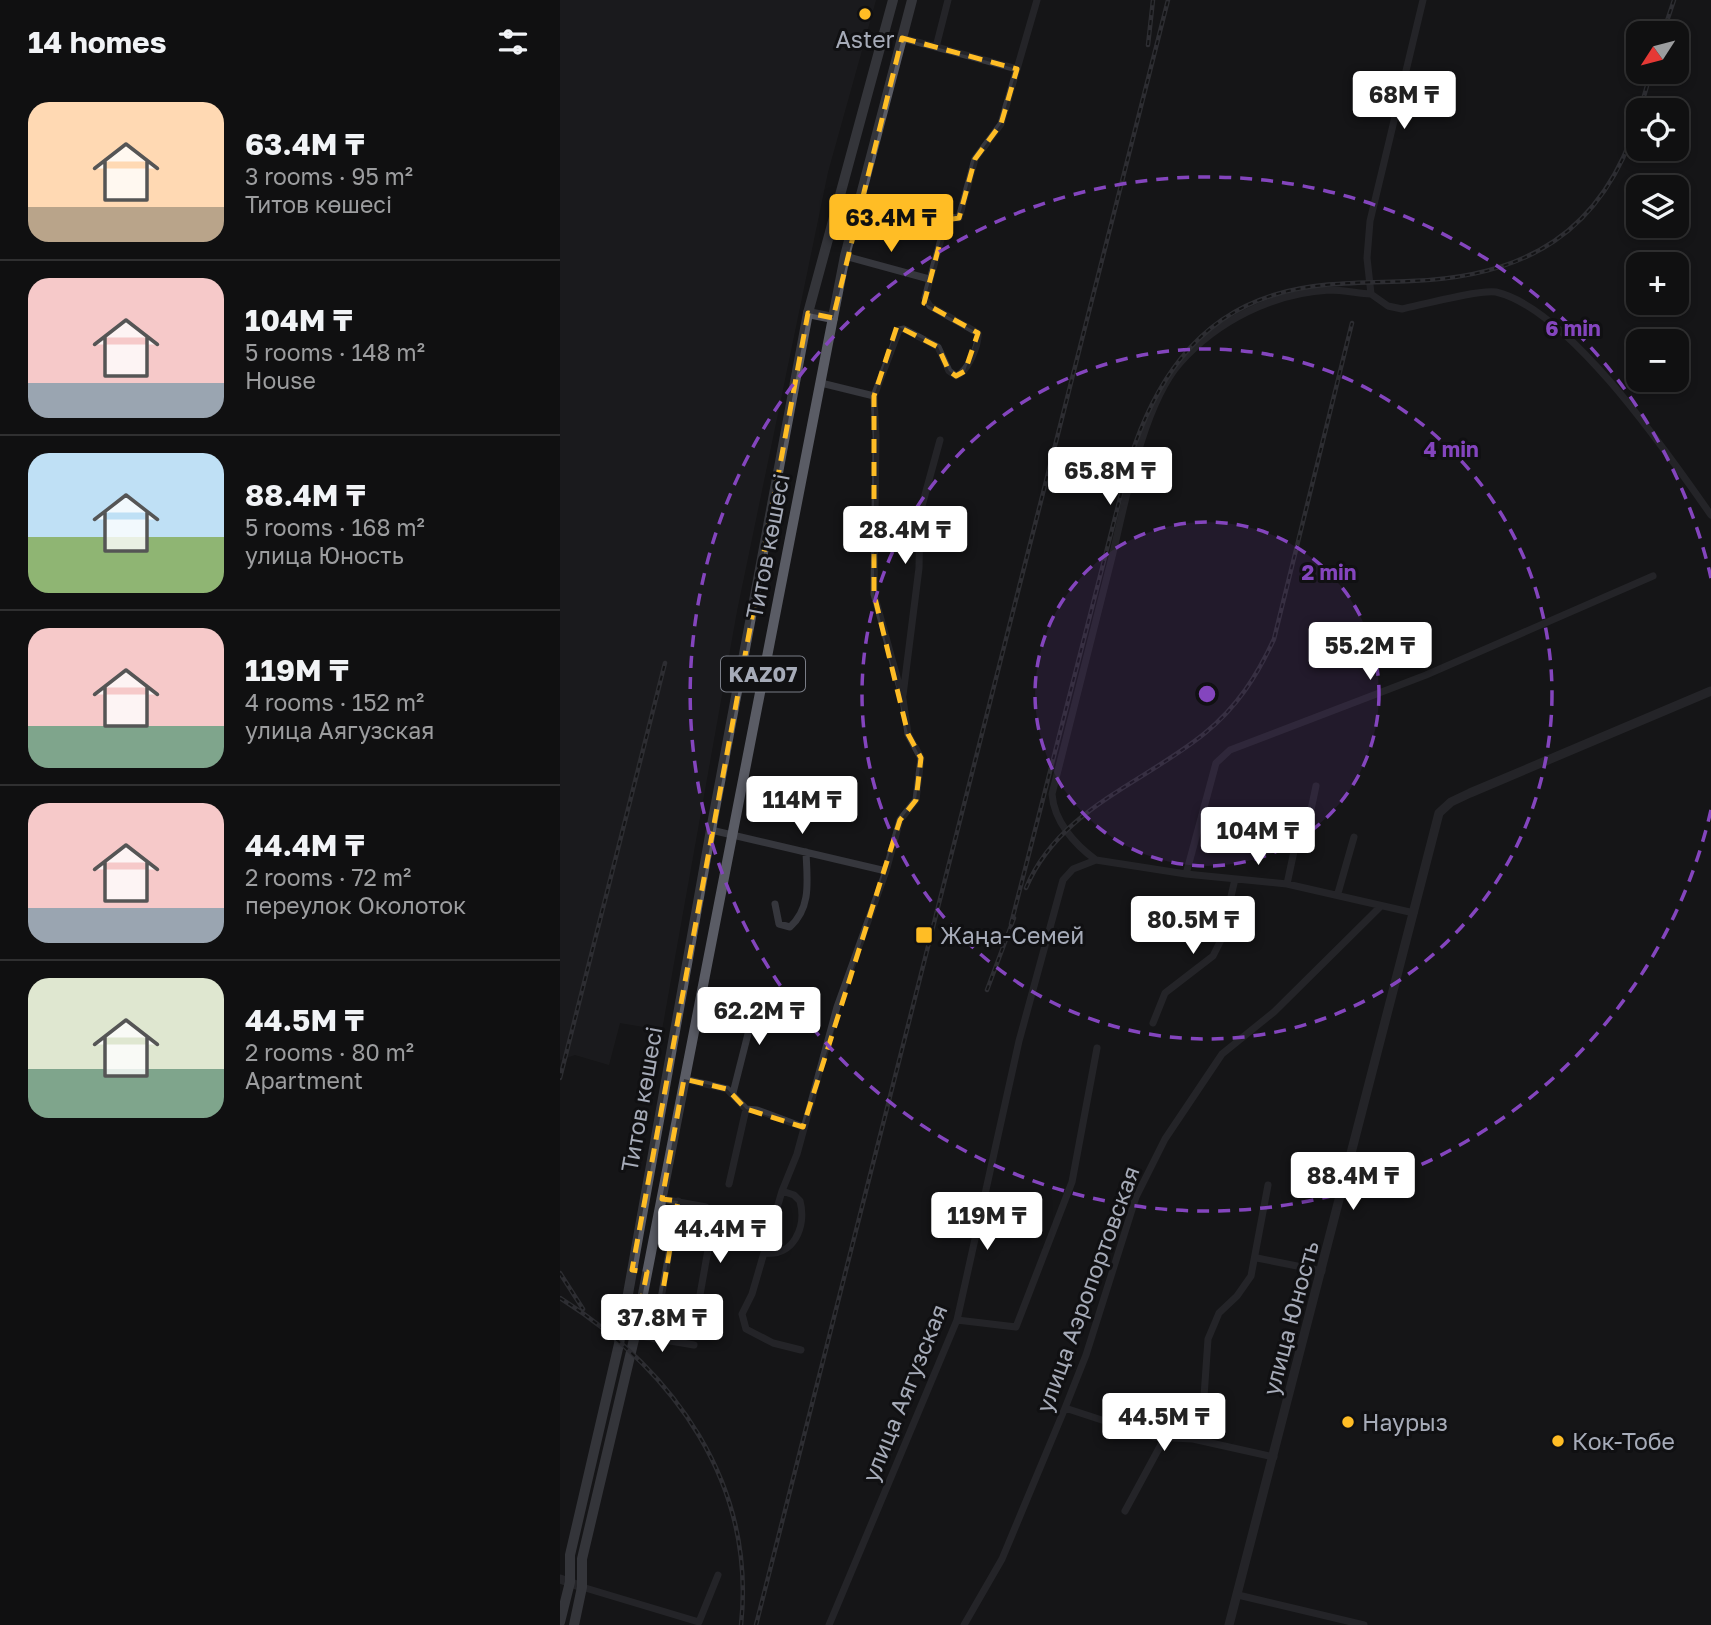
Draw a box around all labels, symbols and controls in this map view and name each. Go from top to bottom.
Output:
marker: Aster [857,6,873,22]
north arrow [1626,21,1689,84]
map controls [1626,21,1689,392]
icon: filters [494,23,532,61]
text: 14 homes [28,24,167,60]
place label: Aster [836,25,895,53]
pin: 68M ₸ [1355,72,1453,131]
text: 68M ₸ [1369,80,1439,108]
button: locate [1626,98,1689,161]
text: 63.4M ₸ [245,126,364,162]
icon: home [84,130,168,214]
text: 3 rooms · 95 m² [245,162,413,190]
button: layers [1626,175,1689,238]
text: Титов көшесі [245,190,392,218]
pin: 63.4M ₸ [826,194,956,254]
text: 63.4M ₸ [845,203,937,231]
button: + [1626,252,1689,315]
text: 104M ₸ [245,302,352,338]
icon: home [84,306,168,390]
text: 6 min [1545,315,1601,341]
button: − [1626,329,1689,392]
text: 5 rooms · 148 m² [245,338,425,366]
text: House [245,366,316,394]
text: 4 min [1423,436,1479,462]
pin: 65.8M ₸ [1045,448,1175,507]
text: 65.8M ₸ [1064,456,1156,484]
street label: Титов көшесі [739,471,795,621]
text: 88.4M ₸ [245,477,365,513]
icon: home [84,481,168,565]
pin: 28.4M ₸ [840,506,970,566]
text: 5 rooms · 168 m² [245,513,425,541]
text: 28.4M ₸ [859,515,951,543]
text: улица Юность [245,541,404,569]
text: 2 min [1302,559,1356,585]
pin: 55.2M ₸ [1305,622,1435,682]
text: 55.2M ₸ [1325,631,1415,659]
text: 119M ₸ [245,652,349,688]
icon: home [84,656,168,740]
road number: KAZ07 [721,656,805,692]
centre of rings [1195,682,1219,706]
text: 4 rooms · 152 m² [245,688,424,716]
text: улица Аягузская [245,716,434,744]
pin: 114M ₸ [745,776,859,836]
text: 114M ₸ [762,785,842,813]
pin: 104M ₸ [1201,808,1315,867]
text: 104M ₸ [1217,816,1299,844]
text: 44.4M ₸ [245,827,365,863]
icon: home [84,831,168,915]
text: 2 rooms · 72 m² [245,863,411,891]
text: переулок Околоток [245,891,466,919]
pin: 80.5M ₸ [1128,897,1258,956]
text: 80.5M ₸ [1147,905,1239,933]
place label: Жаңа-Семей [940,921,1084,949]
marker: Жаңа-Семей [914,925,934,945]
pin: 62.2M ₸ [694,988,824,1047]
text: 62.2M ₸ [713,996,805,1024]
text: 44.5M ₸ [245,1002,364,1038]
icon: home [84,1006,168,1090]
street label: Титов көшесі [614,1024,668,1174]
text: 2 rooms · 80 m² [245,1038,414,1066]
text: Apartment [245,1066,363,1094]
pin: 88.4M ₸ [1288,1152,1418,1212]
text: 88.4M ₸ [1307,1161,1399,1189]
street label: улица Аэропортовская [1029,1162,1145,1416]
pin: 119M ₸ [930,1192,1044,1252]
text: 119M ₸ [947,1201,1027,1229]
pin: 44.4M ₸ [655,1206,785,1265]
text: 44.4M ₸ [674,1214,766,1242]
street label: улица Юность [1256,1238,1324,1398]
pin: 37.8M ₸ [597,1294,727,1354]
street label: улица Аягузская [856,1300,952,1486]
text: 37.8M ₸ [617,1303,707,1331]
pin: 44.5M ₸ [1099,1394,1229,1453]
text: 44.5M ₸ [1118,1402,1210,1430]
place label: Наурыз [1362,1408,1448,1436]
marker: Наурыз [1340,1414,1356,1430]
place label: Кок-Тобе [1572,1427,1675,1455]
marker: Кок-Тобе [1550,1433,1566,1449]

